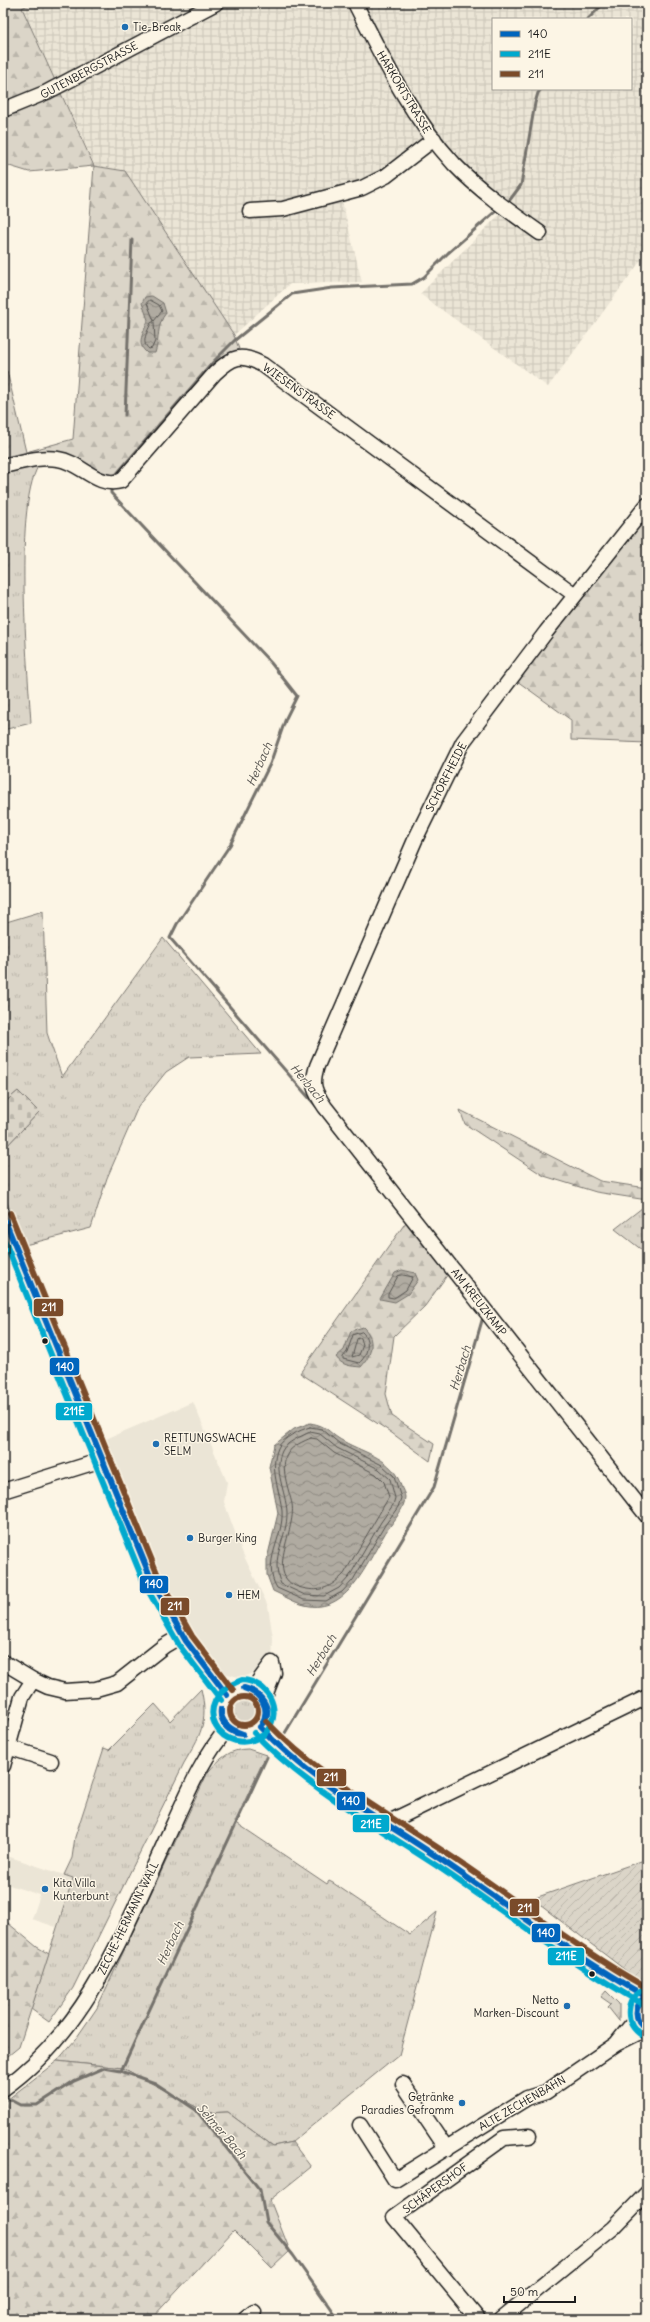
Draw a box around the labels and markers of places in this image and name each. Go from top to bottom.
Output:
place label: Tie-Break [133,20,181,34]
marker: Tie-Break [120,22,130,32]
unlabelled marker [40,1336,50,1346]
place label: RETTUNGSWACHE SELM [164,1431,256,1458]
marker: RETTUNGSWACHE SELM [151,1439,161,1449]
place label: Burger King [198,1531,257,1545]
marker: Burger King [185,1533,195,1543]
place label: HEM [237,1588,260,1602]
marker: HEM [224,1590,234,1600]
place label: Kita Villa Kunterbunt [53,1876,109,1903]
marker: Kita Villa Kunterbunt [40,1884,50,1894]
unlabelled marker [587,1969,597,1979]
place label: Netto Marken-Discount [474,1993,559,2020]
marker: Netto Marken-Discount [562,2001,572,2011]
place label: Getränke Paradies Gefromm [361,2090,454,2117]
marker: Getränke Paradies Gefromm [457,2098,467,2108]

